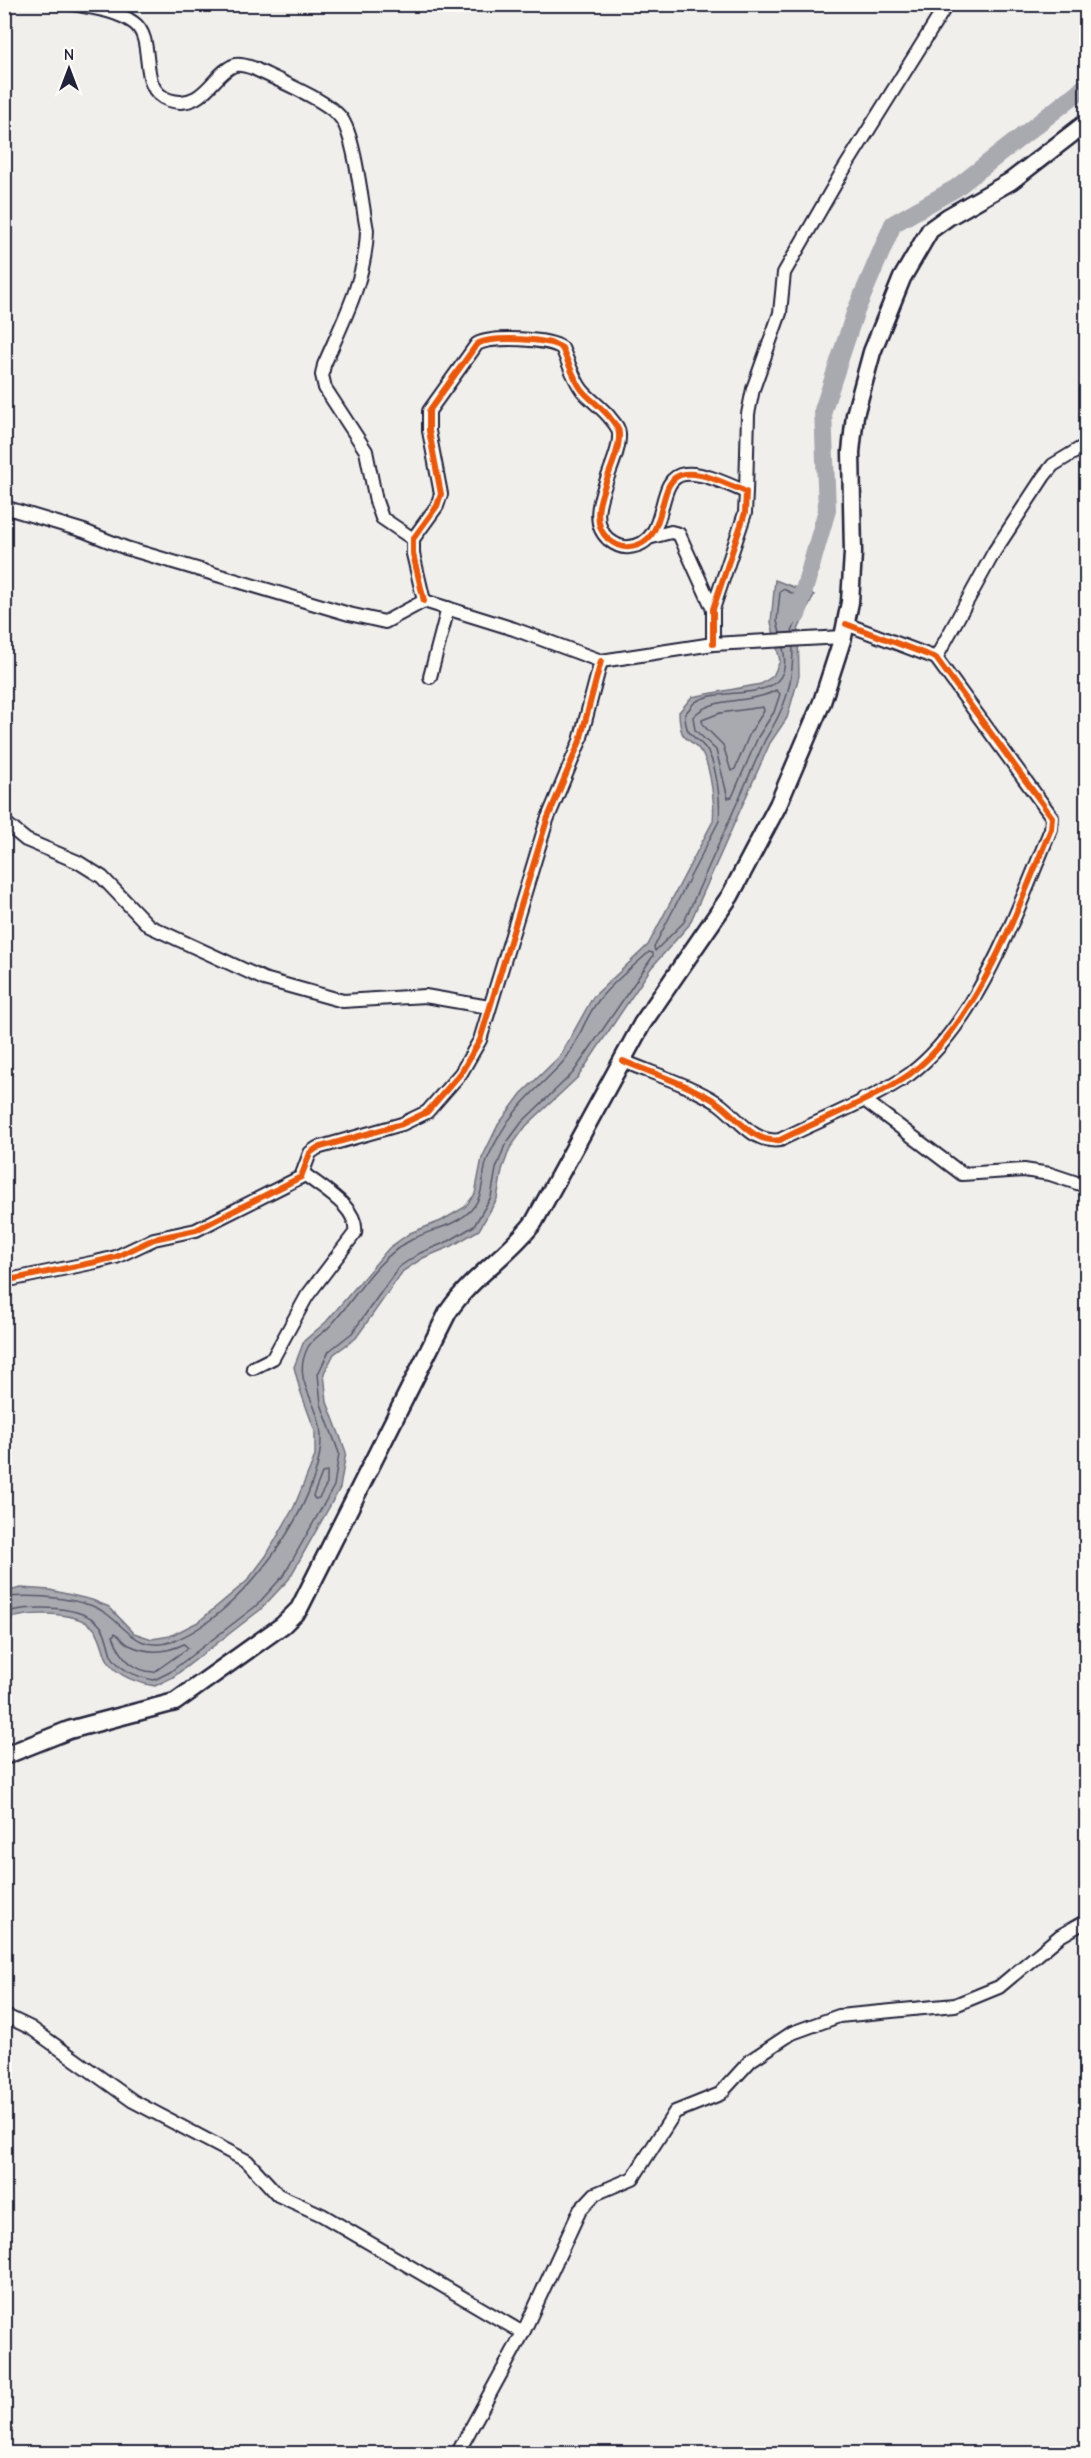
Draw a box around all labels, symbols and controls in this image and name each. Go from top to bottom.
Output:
north arrow [39,39,99,99]
text: N [64,46,74,64]

